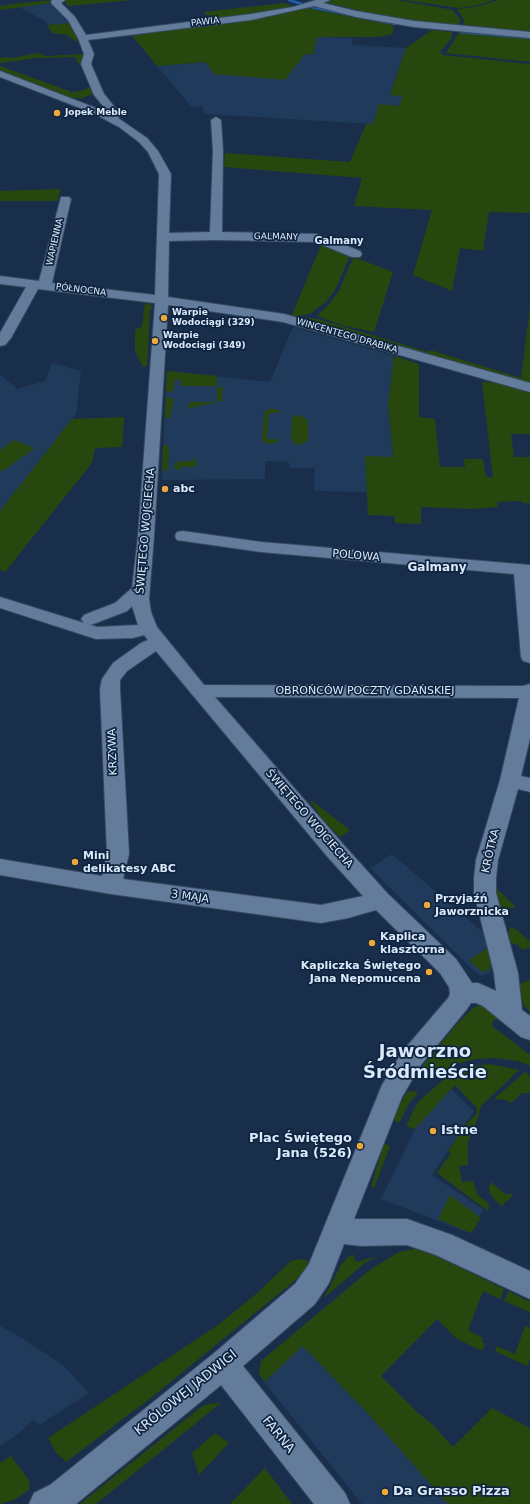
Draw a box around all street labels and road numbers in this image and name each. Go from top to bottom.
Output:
street label: PAWIA [190,15,220,29]
street label: WAPIENNA [44,217,66,267]
street label: GALMANY [254,231,298,243]
street label: PÓŁNOCNA [55,282,107,298]
street label: WINCENTEGO DRABIKA [295,316,399,356]
street label: ŚWIĘTEGO WOJCIECHA [134,467,158,595]
street label: POLOWA [332,547,380,565]
street label: OBROŃCÓW POCZTY GDAŃSKIEJ [275,684,455,698]
street label: KRZYWA [106,728,120,776]
street label: ŚWIĘTEGO WOJCIECHA [263,767,355,871]
street label: KRÓTKA [480,828,502,874]
street label: 3 MAJA [170,888,210,906]
street label: KRÓLOWEJ JADWIGI [132,1347,240,1439]
street label: FARNA [258,1413,298,1457]

